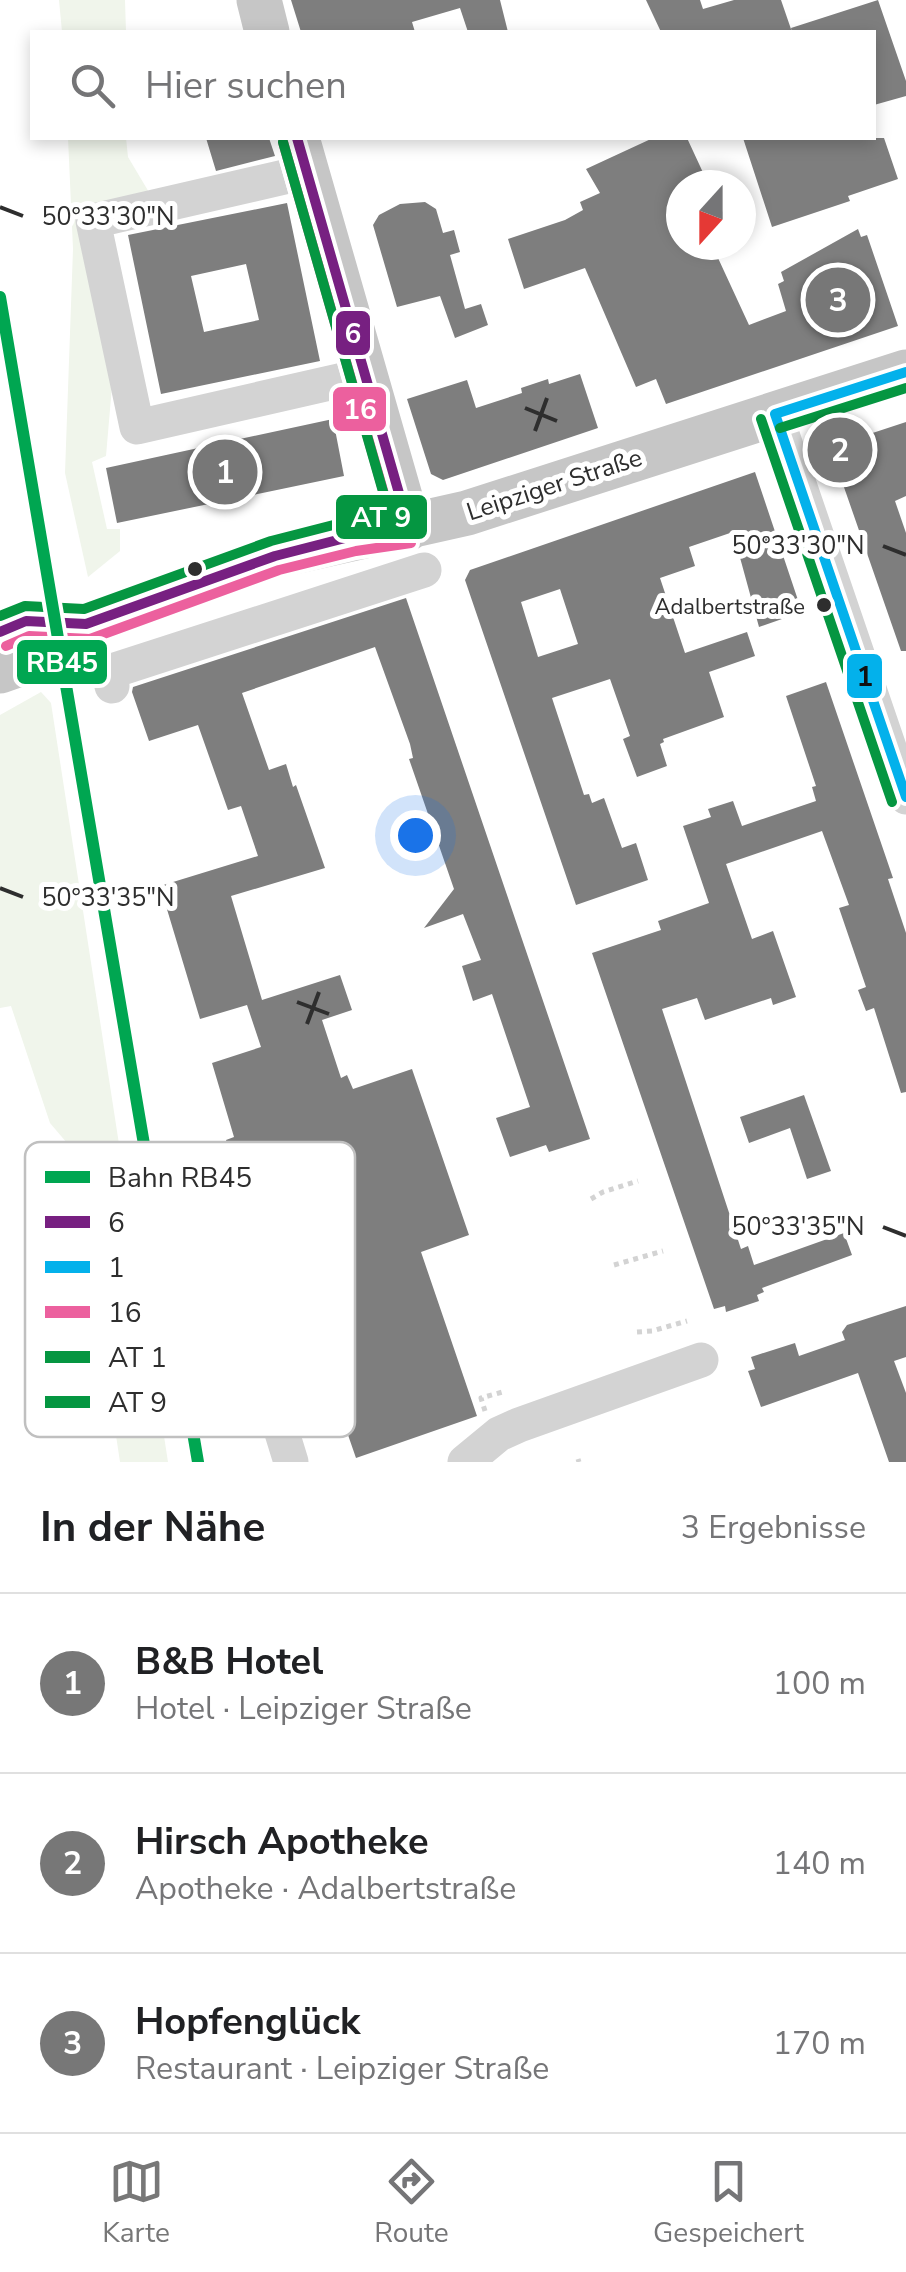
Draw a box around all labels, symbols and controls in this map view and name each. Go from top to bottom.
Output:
search box [30,30,876,140]
icon: search [65,58,120,113]
text: Hier suchen [145,60,347,111]
north arrow [666,170,756,260]
text: 50°33'30"N [41,200,175,234]
pin: 3 [806,262,870,338]
line badge: 6 [334,309,372,357]
text: 6 [345,315,361,353]
line badge: 16 [331,385,388,433]
text: 16 [343,391,377,429]
pin: 2 [808,412,872,488]
pin: 1 [192,434,258,510]
street label: Leipziger Straße [462,441,646,529]
line badge: AT 9 [334,493,429,541]
text: AT 9 [351,499,411,537]
text: 50°33'30"N [731,529,865,563]
unlabelled marker [185,559,205,579]
place label: Adalbertstraße [655,592,805,622]
marker: Adalbertstraße [814,595,834,615]
line badge: RB45 [15,638,109,686]
text: RB45 [26,644,98,682]
line badge: 1 [845,652,884,700]
text: 1 [857,658,873,696]
your location [390,810,441,861]
text: 50°33'35"N [41,881,175,915]
legend [25,1142,355,1437]
text: Bahn RB45 [108,1159,252,1197]
text: 6 [108,1204,125,1242]
text: 50°33'35"N [731,1210,865,1244]
text: 1 [108,1249,125,1287]
text: 16 [108,1294,142,1332]
text: AT 1 [108,1339,167,1377]
text: AT 9 [108,1384,167,1422]
text: In der Nähe [40,1499,265,1556]
text: 3 Ergebnisse [681,1506,866,1549]
text: B&B Hotel [135,1636,323,1687]
text: 1 [63,1662,82,1705]
text: 100 m [773,1662,866,1705]
text: Hotel · Leipziger Straße [135,1687,472,1730]
text: Hirsch Apotheke [135,1816,429,1867]
text: 2 [63,1842,82,1885]
text: 140 m [773,1842,866,1885]
text: Apotheke · Adalbertstraße [135,1867,516,1910]
text: Hopfenglück [135,1996,360,2047]
text: 3 [63,2022,82,2065]
text: 170 m [773,2022,866,2065]
text: Restaurant · Leipziger Straße [135,2047,549,2090]
tab: Karte [102,2154,170,2252]
tab: Route [374,2154,449,2252]
tab: Gespeichert [653,2154,804,2252]

